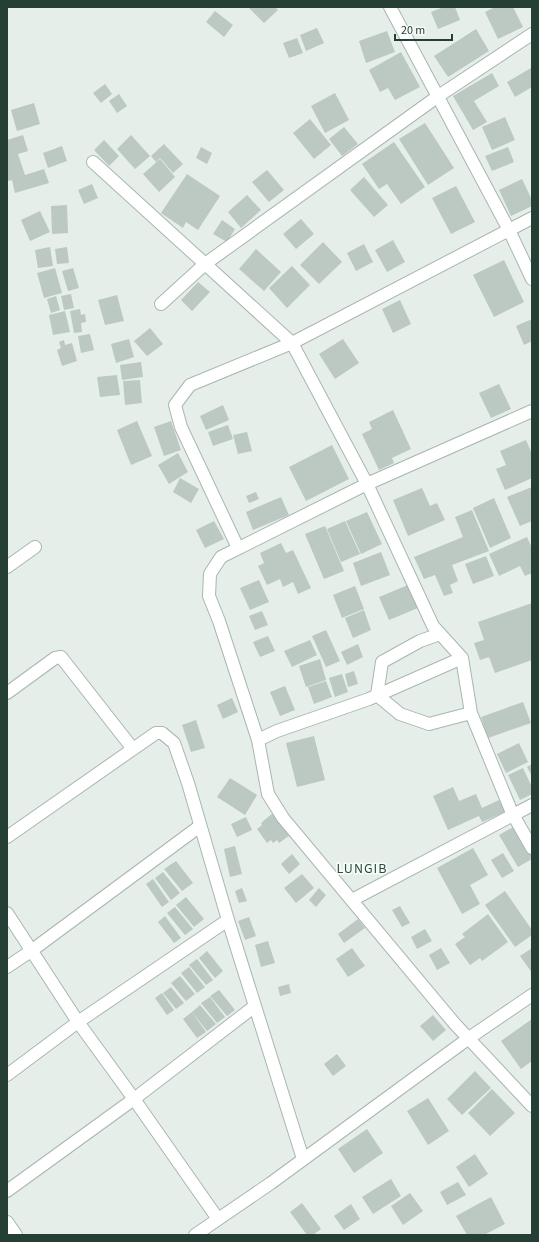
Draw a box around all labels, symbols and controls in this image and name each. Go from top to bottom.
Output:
scale bar [395,16,452,42]
text: 20 m [401,22,425,39]
district label: LUNGIB [336,859,388,879]

